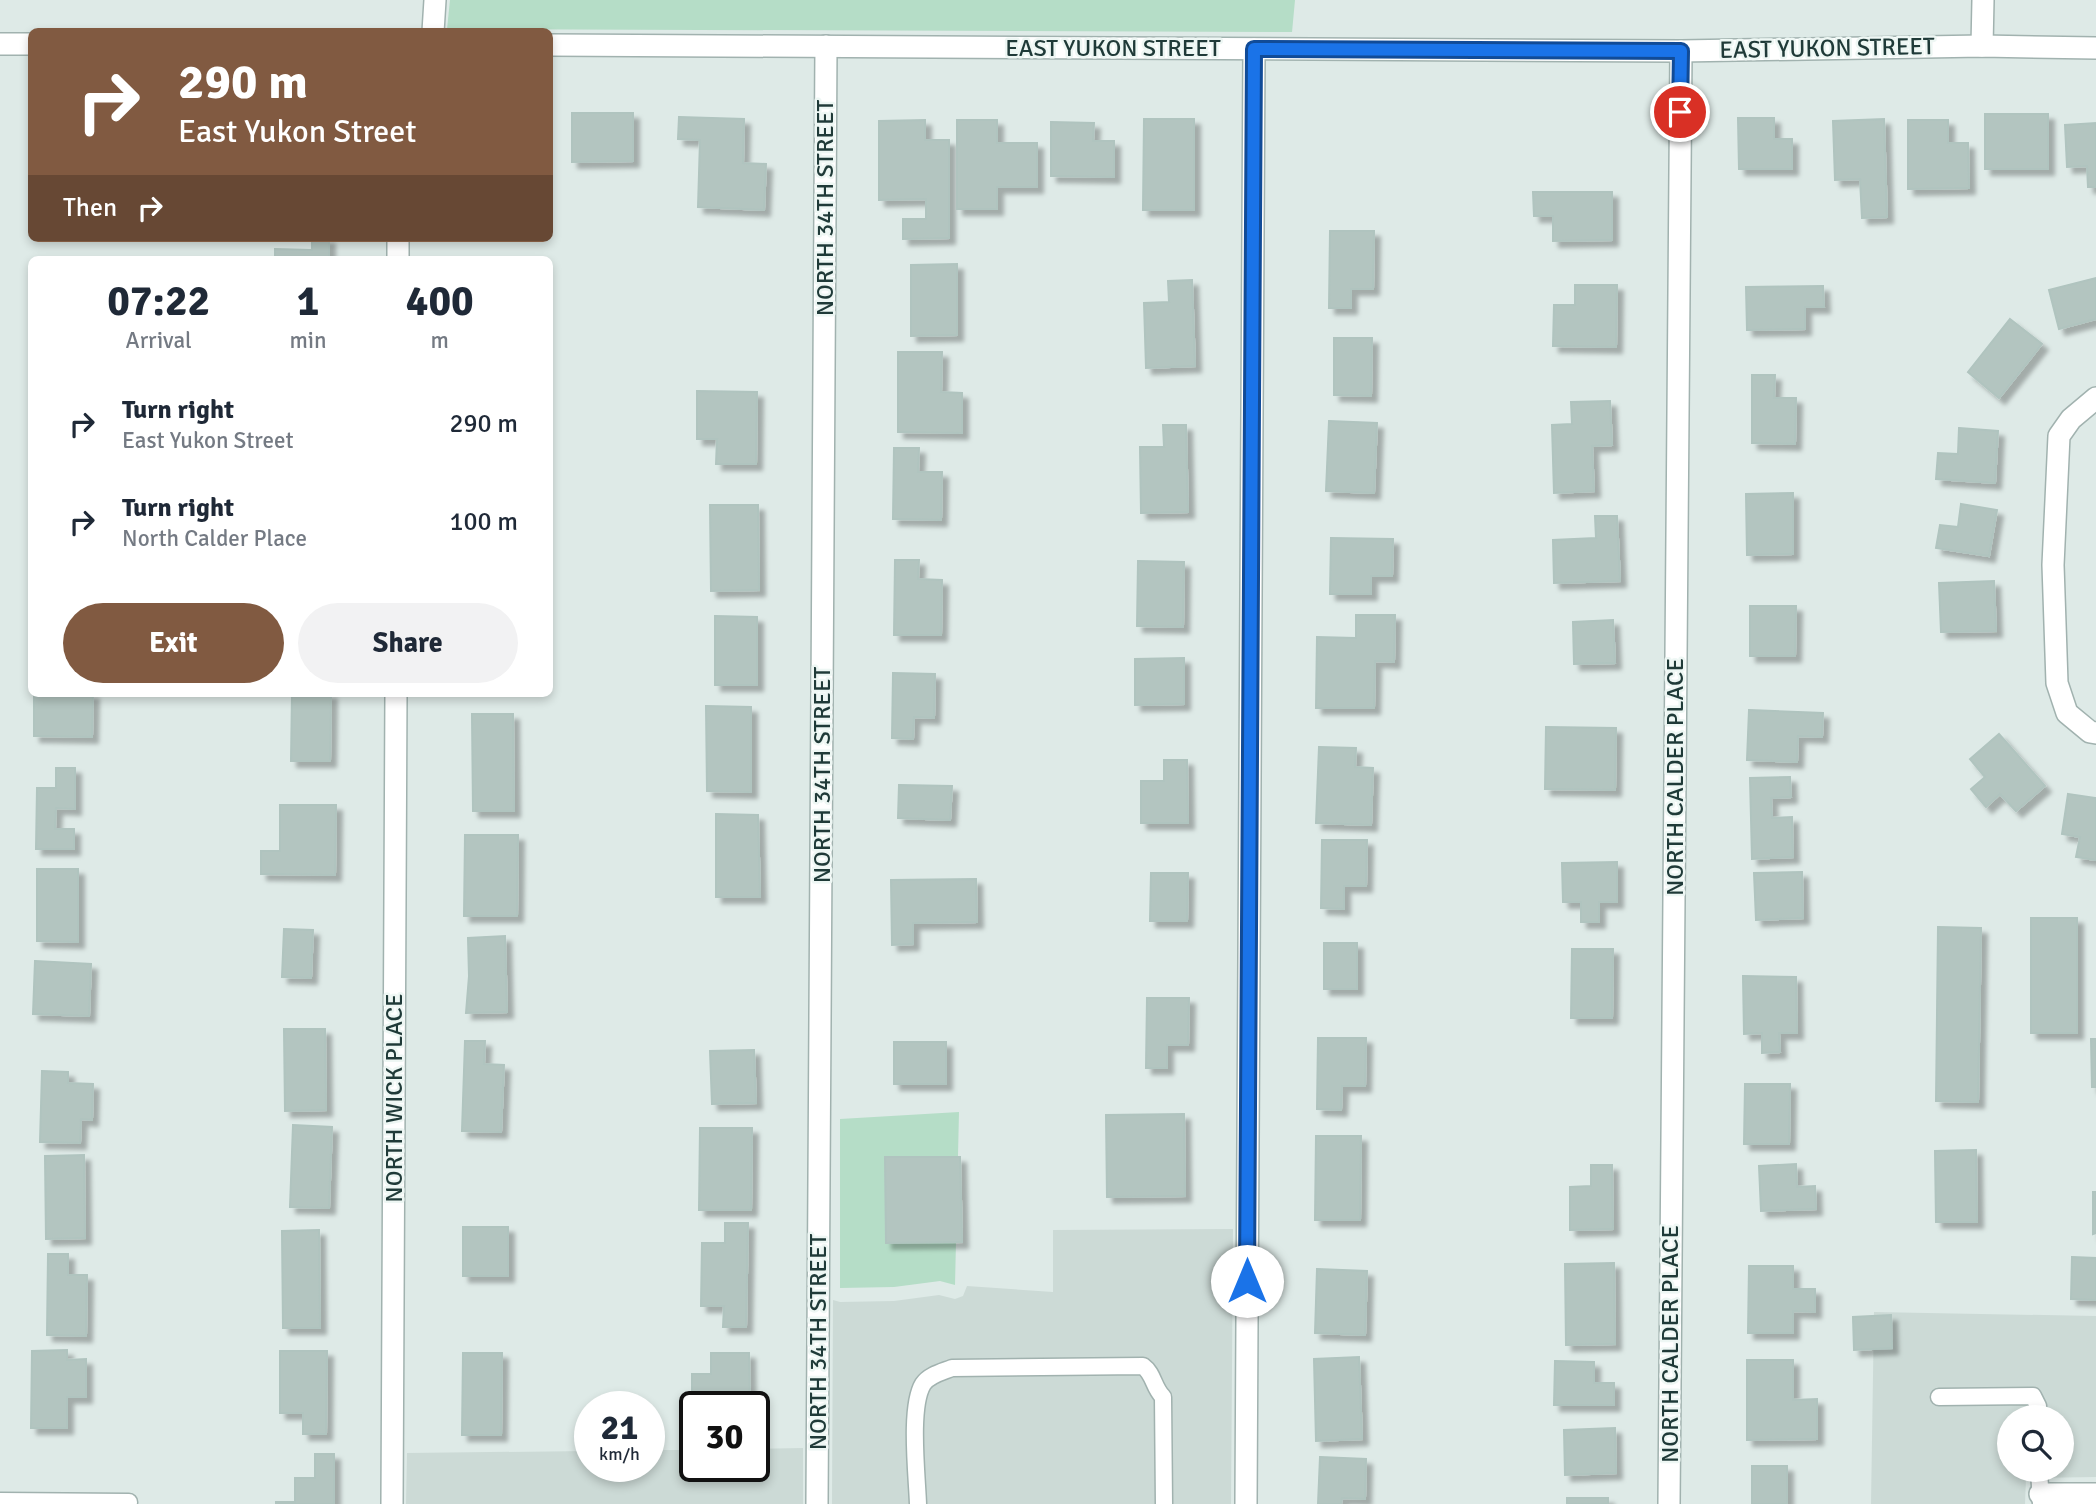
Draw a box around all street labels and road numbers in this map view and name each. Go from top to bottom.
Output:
street label: EAST YUKON STREET [1719,31,1935,65]
street label: EAST YUKON STREET [1005,33,1221,63]
street label: NORTH 34TH STREET [810,100,840,316]
street label: NORTH CALDER PLACE [1660,658,1690,896]
street label: NORTH 34TH STREET [807,667,837,883]
street label: NORTH WICK PLACE [379,993,409,1203]
street label: NORTH CALDER PLACE [1655,1225,1685,1463]
street label: NORTH 34TH STREET [803,1234,833,1450]

